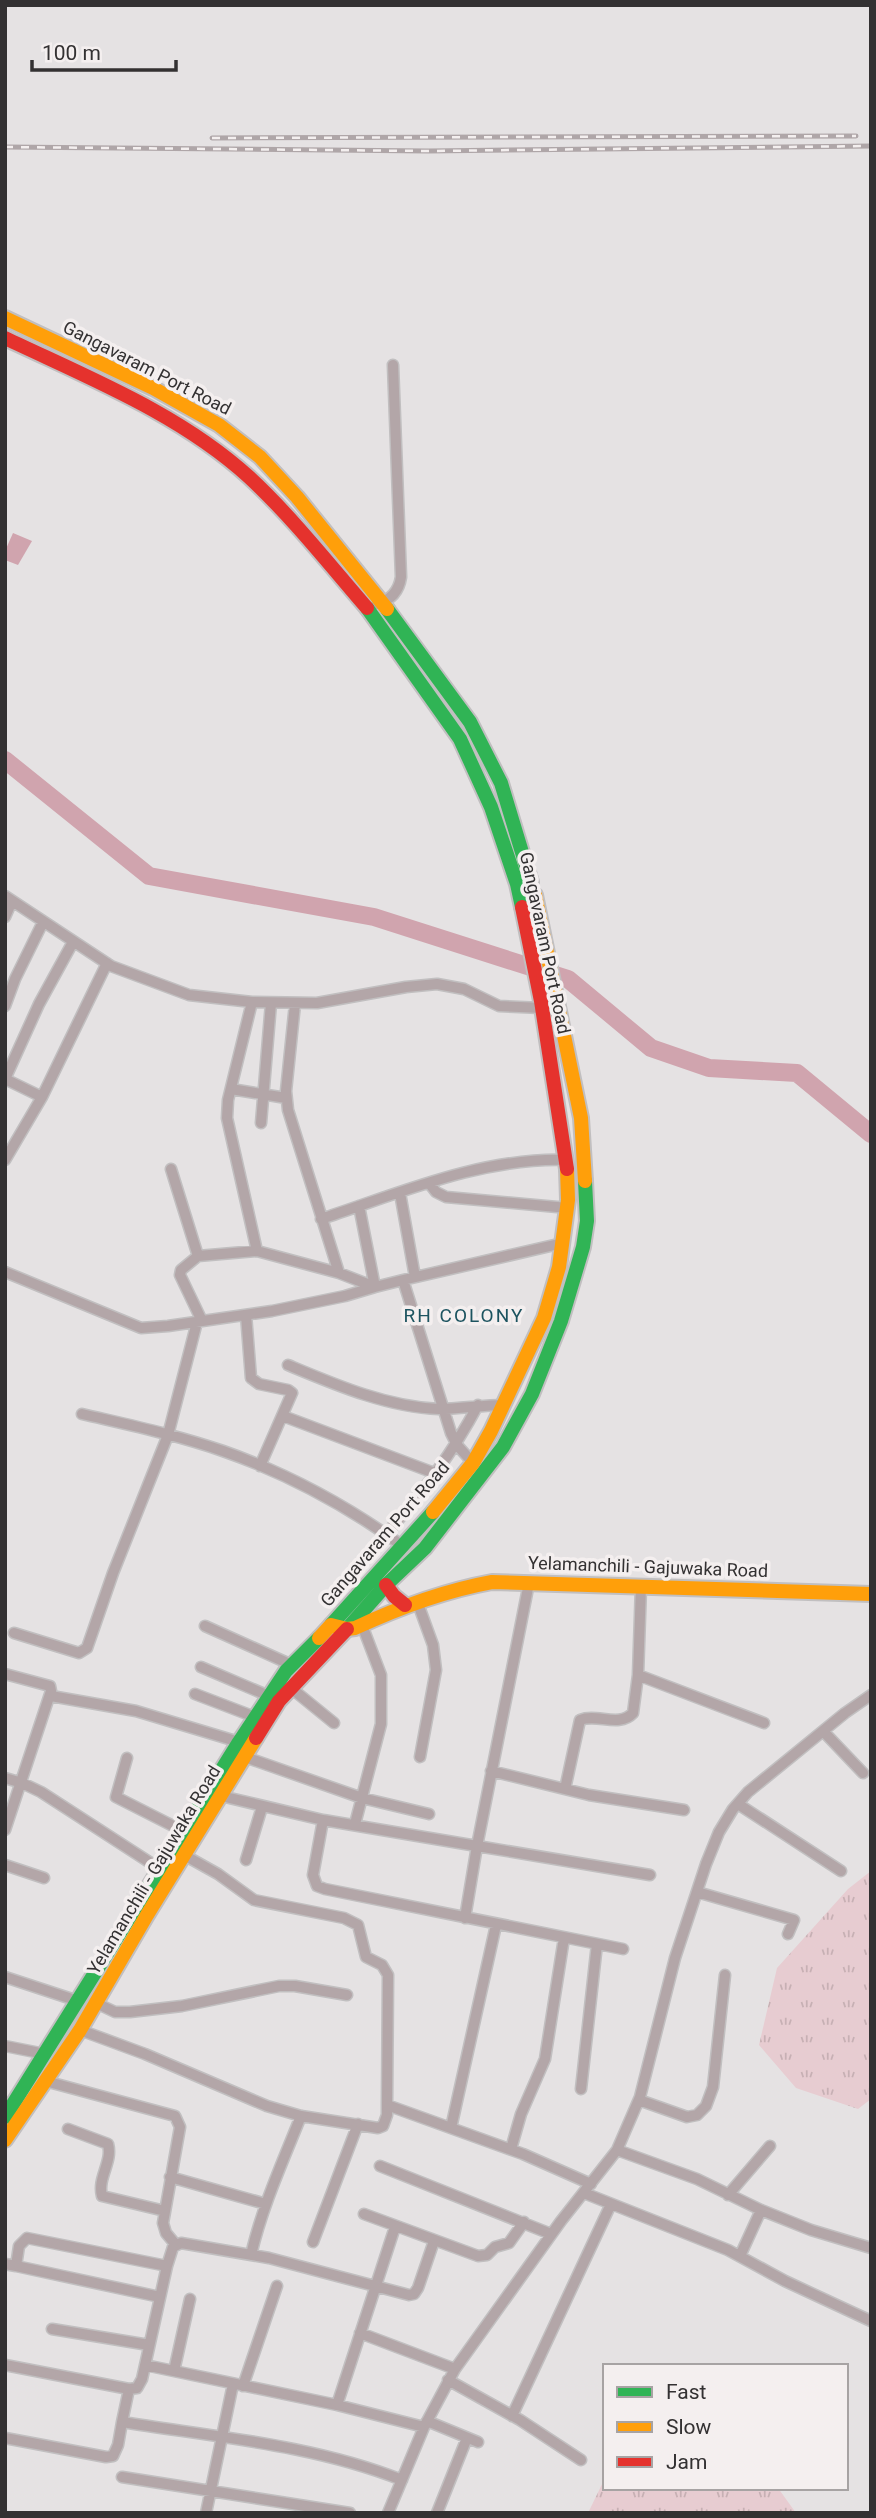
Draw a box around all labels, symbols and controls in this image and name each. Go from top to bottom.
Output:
scale bar [32,28,175,72]
text: 100 m [42,41,101,65]
street label: Gangavaram Port Road [60,316,235,419]
street label: Gangavaram Port Road [516,850,575,1036]
district label: RH COLONY [404,1304,524,1327]
street label: Gangavaram Port Road [316,1457,453,1611]
street label: Yelamanchili - Gajuwaka Road [528,1552,768,1581]
street label: Yelamanchili - Gajuwaka Road [83,1761,224,1978]
legend [603,2364,848,2490]
text: Fast [666,2380,707,2404]
text: Slow [666,2415,712,2439]
text: Jam [666,2450,707,2474]

